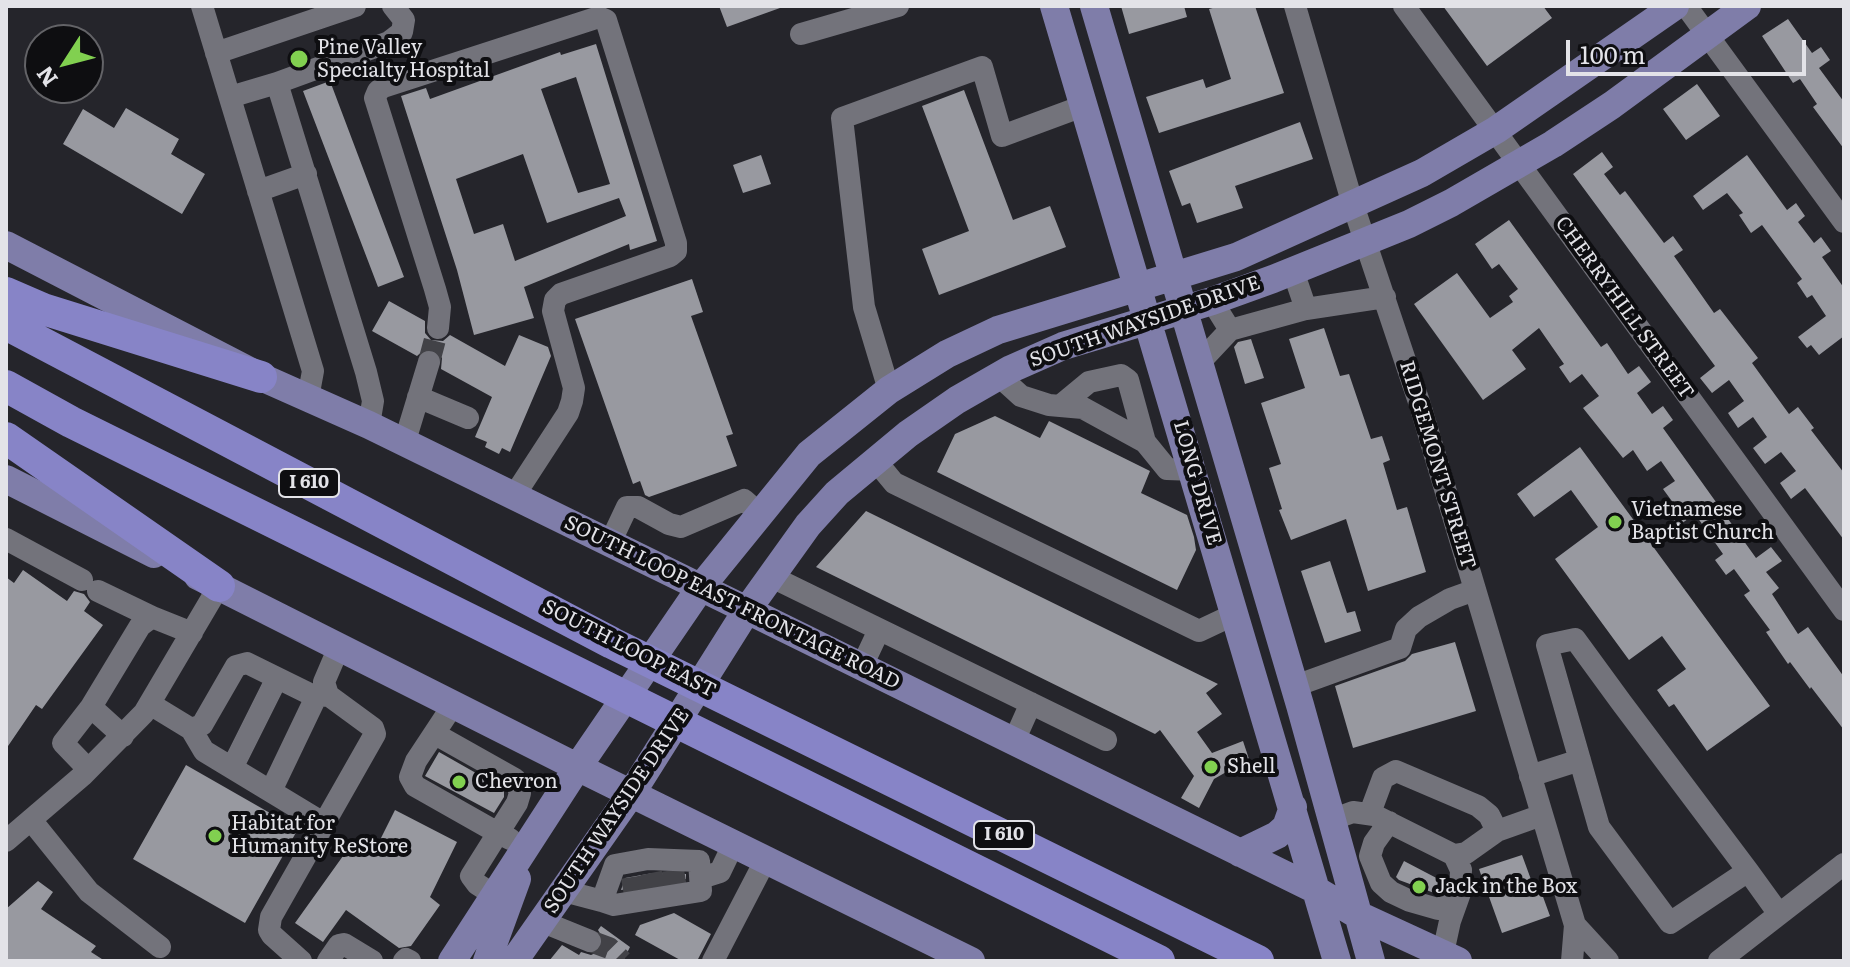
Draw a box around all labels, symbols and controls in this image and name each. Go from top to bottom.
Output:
north arrow [24,24,104,104]
scale bar [1570,24,1810,74]
place label: Pine Valley Specialty Hospital [317,36,490,83]
text: 100 m [1580,36,1646,71]
marker: Pine Valley Specialty Hospital [288,48,310,70]
text: N [27,60,65,94]
street label: CHERRYHILL STREET [1550,212,1698,404]
street label: SOUTH WAYSIDE DRIVE [1027,271,1263,373]
street label: RIDGEMONT STREET [1394,358,1480,572]
street label: LONG DRIVE [1168,418,1226,548]
road number: I 610 [279,469,339,497]
place label: Vietnamese Baptist Church [1631,498,1774,545]
street label: SOUTH LOOP EAST FRONTAGE ROAD [560,511,904,695]
marker: Vietnamese Baptist Church [1606,513,1624,531]
street label: SOUTH LOOP EAST [538,595,720,703]
street label: SOUTH WAYSIDE DRIVE [539,704,695,918]
place label: Shell [1227,755,1276,779]
marker: Shell [1202,758,1220,776]
place label: Chevron [475,770,558,794]
marker: Chevron [450,773,468,791]
place label: Habitat for Humanity ReStore [231,812,408,859]
road number: I 610 [974,821,1034,849]
marker: Habitat for Humanity ReStore [206,827,224,845]
place label: Jack in the Box [1435,875,1577,899]
marker: Jack in the Box [1410,878,1428,896]

